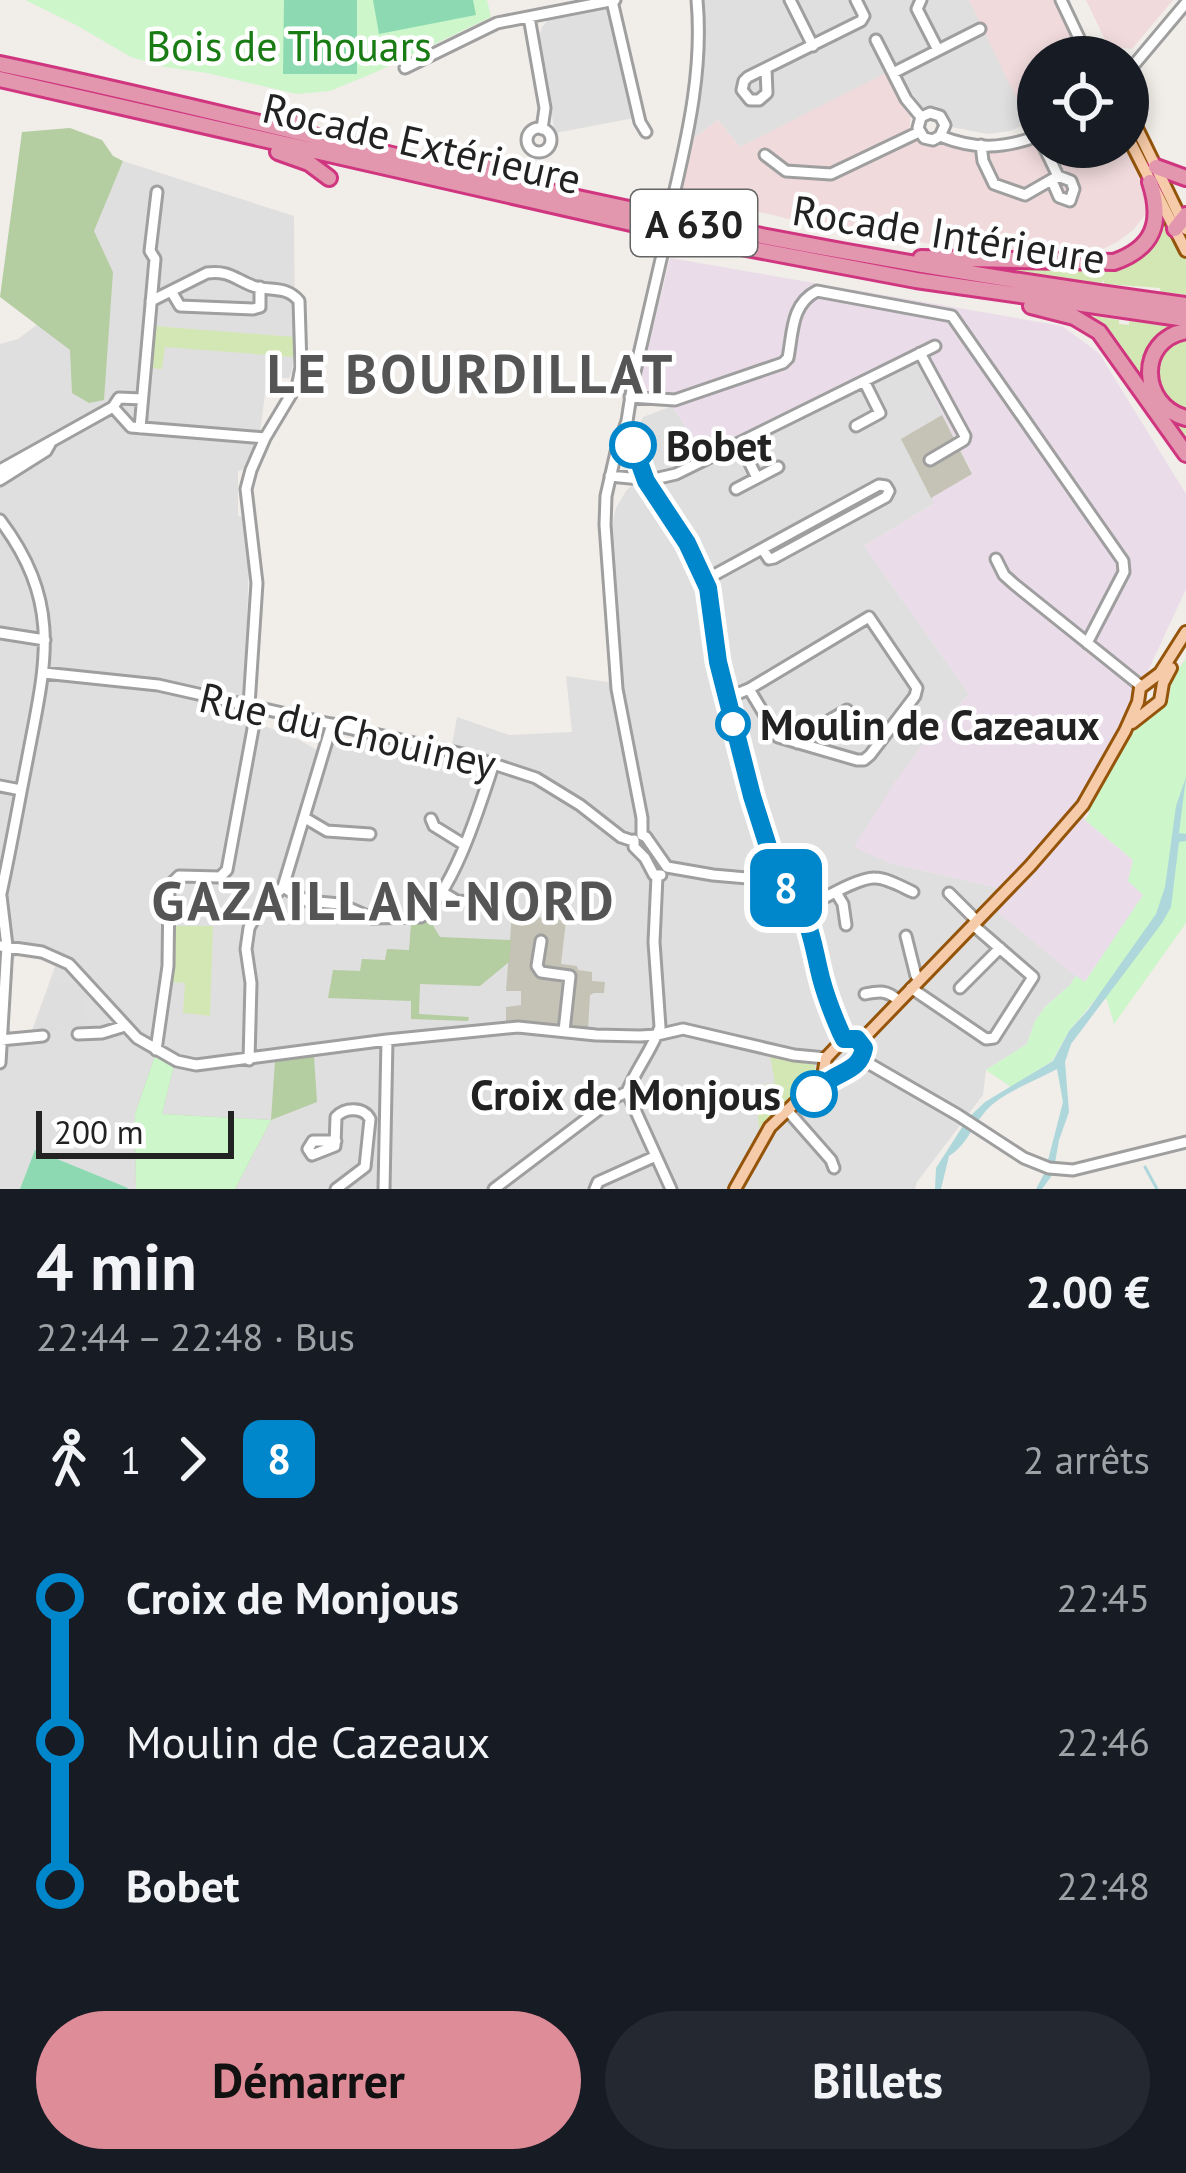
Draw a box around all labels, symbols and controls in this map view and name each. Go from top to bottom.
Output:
park label: Bois de Thouars [146,18,432,73]
map controls [1017,36,1149,168]
button: locate [1017,36,1149,168]
street label: Rocade Extérieure [258,80,586,206]
street label: Rocade Intérieure [789,182,1109,286]
road number: A 630 [631,190,757,256]
district label: LE BOURDILLAT [267,338,675,408]
place label: Bobet [666,418,772,473]
marker: Bobet [611,423,655,467]
street label: Rue du Chouiney [194,669,502,791]
place label: Moulin de Cazeaux [760,697,1100,752]
marker: Moulin de Cazeaux [717,708,749,740]
line badge: 8 [747,849,825,927]
text: 8 [774,860,798,915]
district label: GAZAILLAN-NORD [151,865,617,935]
place label: Croix de Monjous [470,1067,781,1122]
marker: Croix de Monjous [792,1072,836,1116]
scale bar [36,1105,234,1158]
text: 200 m [54,1110,144,1153]
text: 4 min [36,1223,197,1308]
text: 2.00 € [1025,1262,1150,1320]
text: 22:44 – 22:48 · Bus [36,1311,355,1362]
icon: walk [36,1426,102,1492]
icon: forward [159,1426,225,1492]
text: 8 [267,1431,291,1486]
text: 1 [120,1434,141,1485]
text: 2 arrêts [1023,1434,1150,1485]
text: Croix de Monjous [126,1568,459,1626]
text: 22:45 [1056,1572,1150,1623]
text: Moulin de Cazeaux [126,1712,490,1770]
text: 22:46 [1056,1716,1150,1767]
text: Bobet [126,1856,239,1914]
text: 22:48 [1056,1860,1150,1911]
button: Démarrer [36,2011,581,2149]
button: Billets [605,2011,1150,2149]

